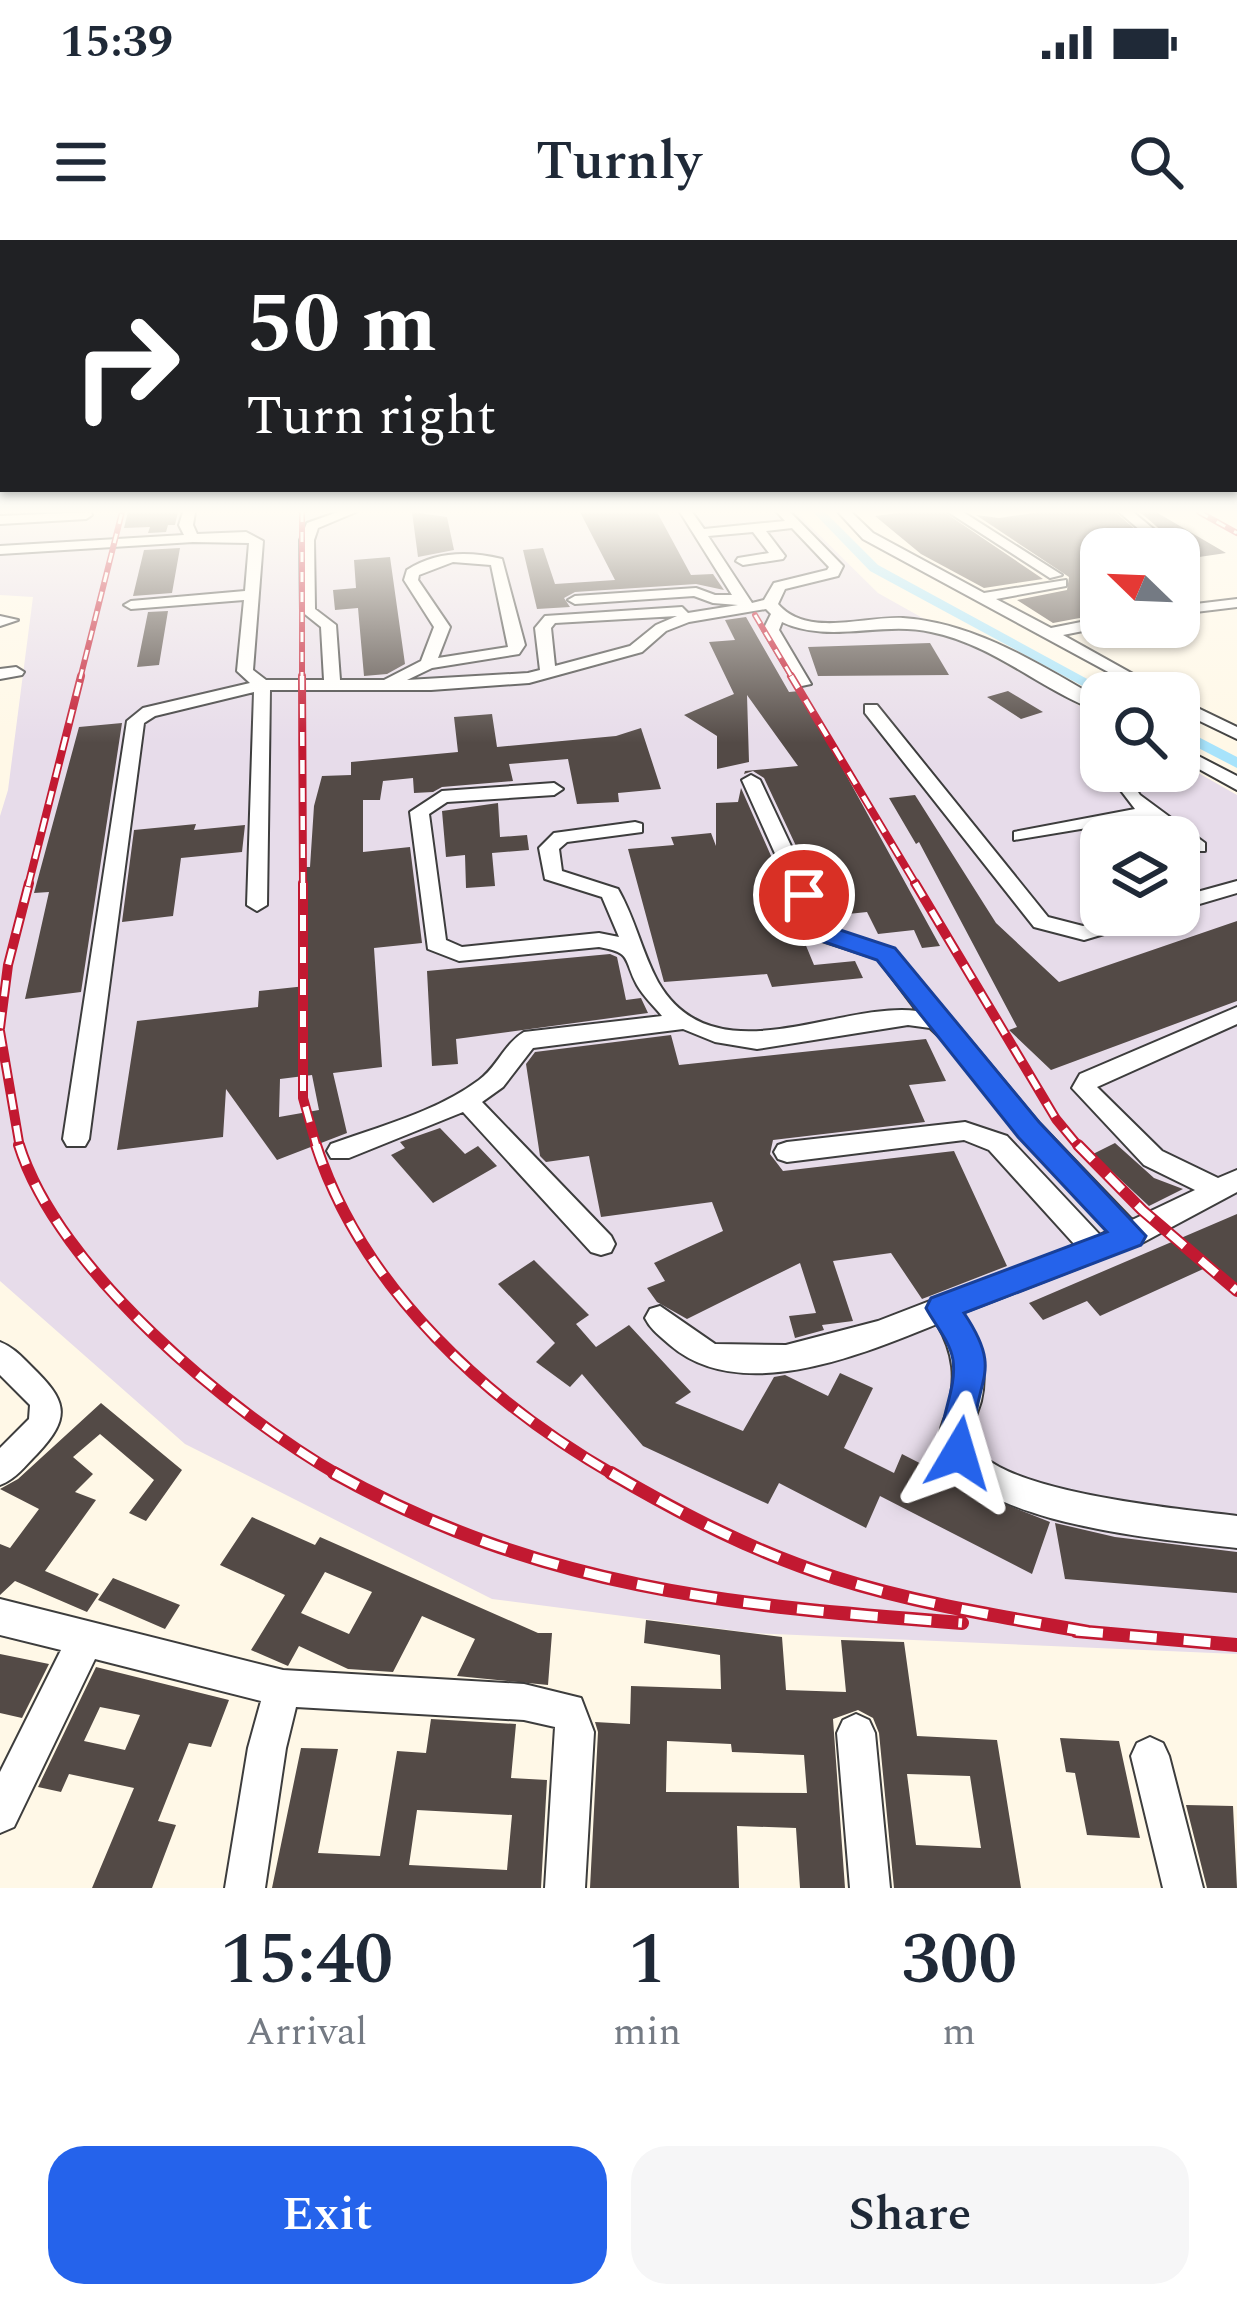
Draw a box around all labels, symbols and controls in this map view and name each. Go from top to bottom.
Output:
text: 15:39 [60,8,173,77]
text: Turnly [536,121,701,203]
icon: menu [48,129,114,195]
icon: search [1123,129,1189,195]
text: 50 m [246,261,437,389]
icon: right [48,288,204,444]
text: Turn right [246,376,496,458]
north arrow [1080,528,1200,648]
map controls [1080,528,1200,936]
button: search [1080,672,1200,792]
button: layers [1080,816,1200,936]
pin [753,844,855,946]
icon: arrive [771,862,837,928]
position arrow [896,1390,1022,1516]
text: 15:40 [220,1906,393,2015]
text: 1 [628,1906,666,2015]
text: 300 [901,1906,1017,2015]
text: Arrival [246,2003,367,2062]
text: min [613,2003,681,2062]
text: m [942,2003,976,2062]
button: Exit [48,2146,607,2284]
button: Share [631,2146,1189,2284]

